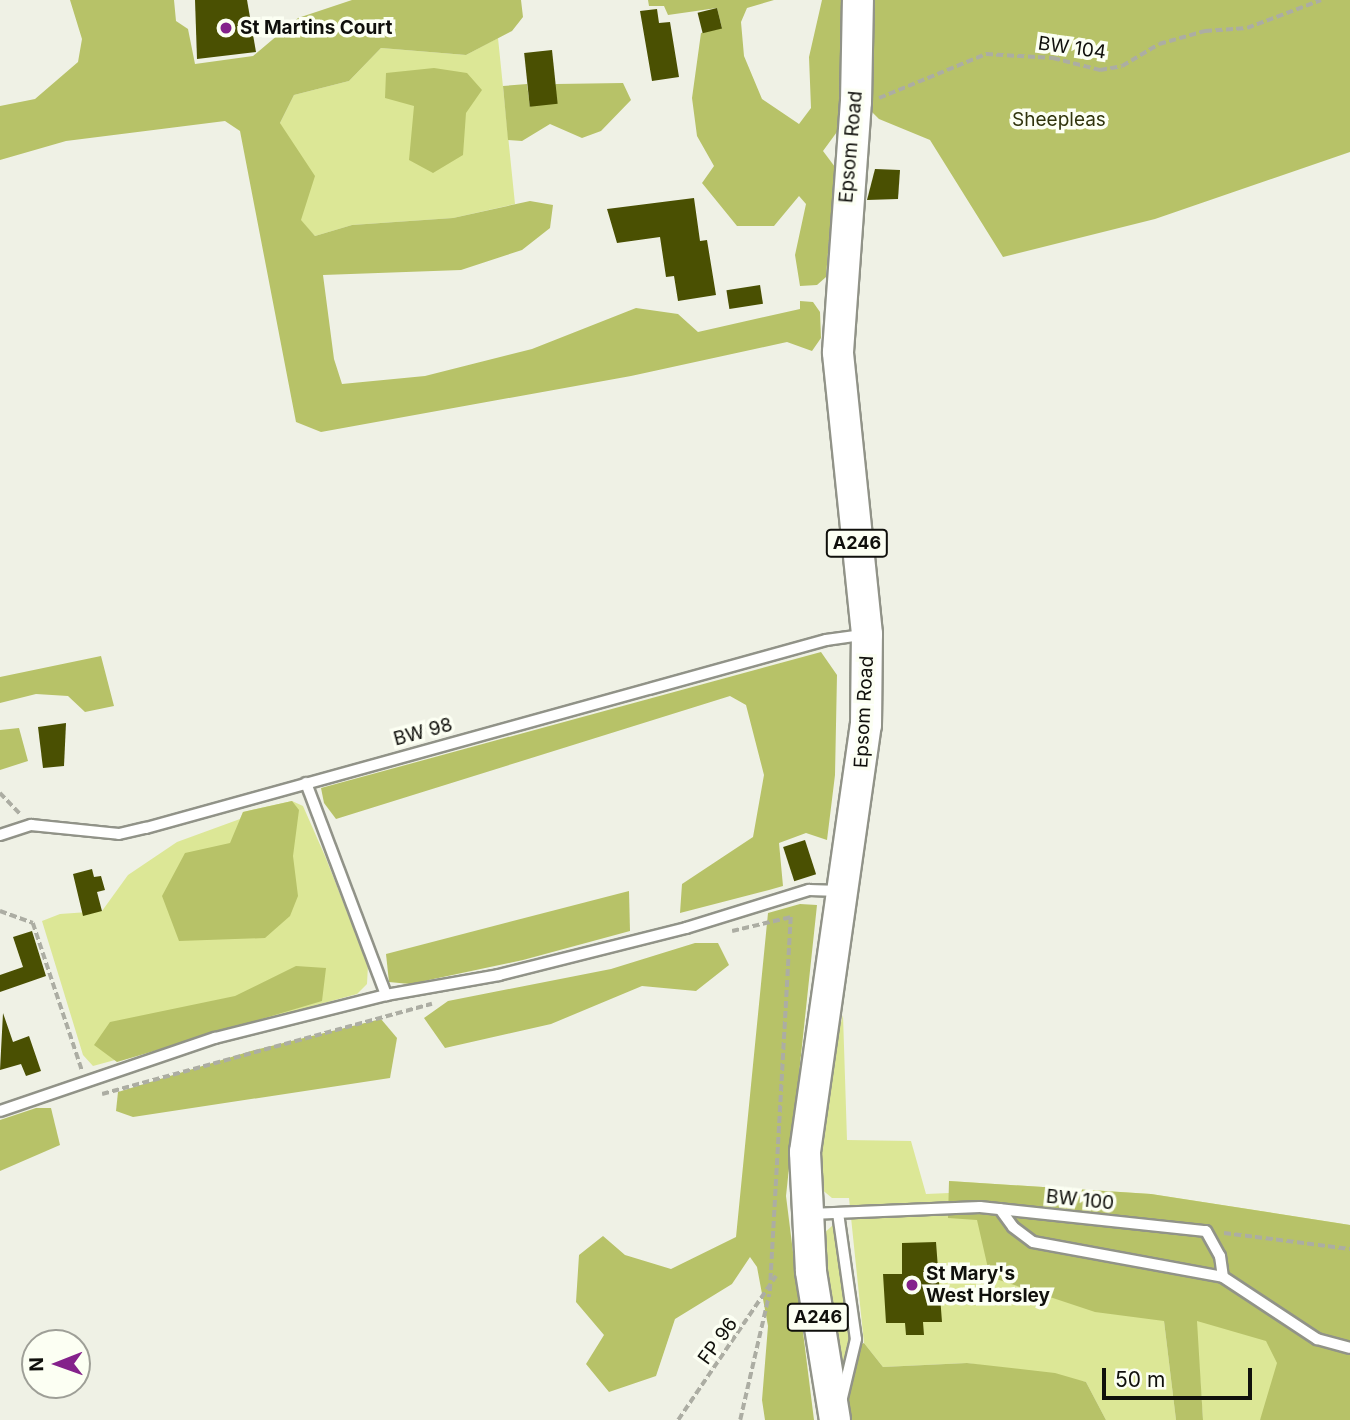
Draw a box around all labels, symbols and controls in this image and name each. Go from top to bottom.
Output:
place label: St Martins Court [240,17,392,39]
marker: St Martins Court [218,20,234,36]
street label: BW 104 [1037,32,1107,64]
street label: Epsom Road [835,90,867,204]
park label: Sheepleas [1012,109,1106,131]
road number: A246 [826,528,888,558]
street label: Epsom Road [850,655,878,769]
street label: BW 98 [391,713,455,751]
street label: BW 100 [1045,1185,1115,1215]
place label: St Mary's West Horsley [926,1263,1050,1307]
marker: St Mary's West Horsley [904,1277,920,1293]
road number: A246 [786,1302,850,1332]
street label: FP 96 [693,1313,743,1369]
north arrow [21,1329,91,1399]
scale bar [1105,1354,1256,1398]
text: N [25,1357,48,1372]
text: 50 m [1115,1367,1165,1392]

